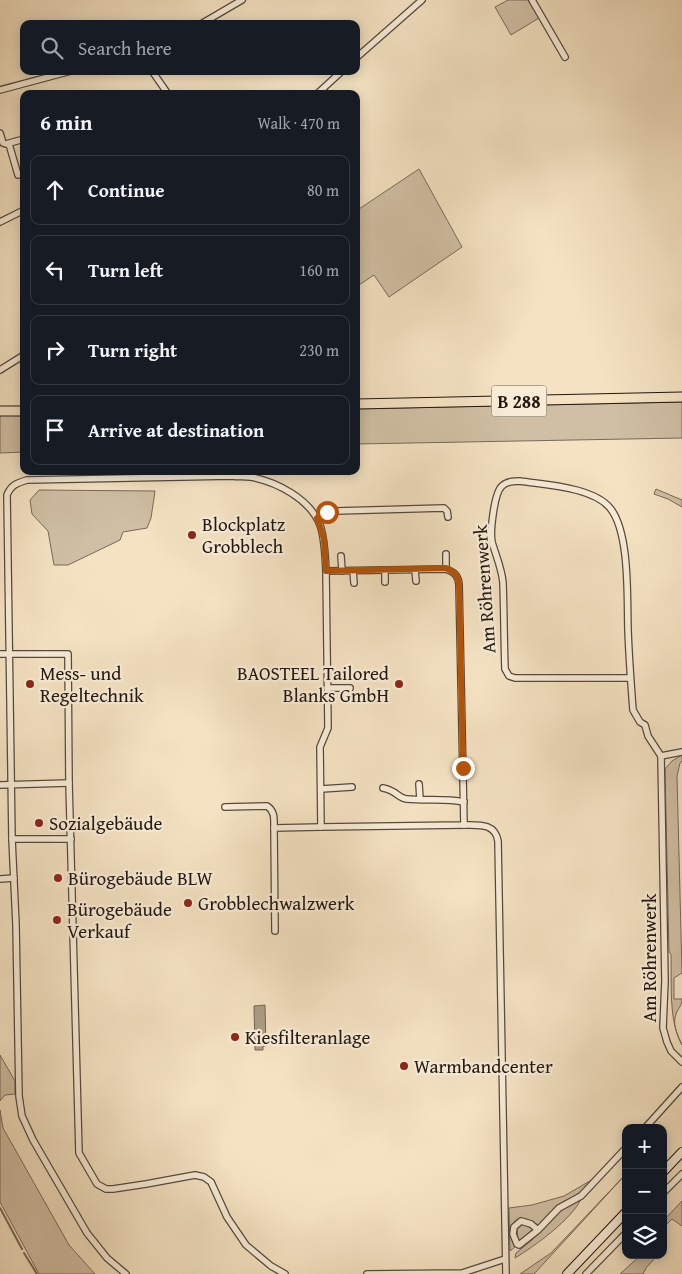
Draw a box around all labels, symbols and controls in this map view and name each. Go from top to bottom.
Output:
search box [20,20,360,75]
icon: search [38,34,66,62]
text: Search here [78,34,172,62]
text: 6 min [40,107,92,138]
text: Walk · 470 m [257,111,340,135]
icon: ahead [41,176,69,204]
text: Continue [88,176,165,204]
text: 80 m [307,178,339,202]
icon: left [41,256,69,284]
text: Turn left [88,256,163,284]
text: 160 m [299,258,339,282]
icon: right [41,336,69,364]
text: Turn right [88,336,177,364]
text: 230 m [299,338,339,362]
road number: B 288 [492,386,546,416]
icon: arrive [41,416,69,444]
text: Arrive at destination [88,416,264,444]
route start [316,501,339,524]
place label: Blockplatz Grobblech [202,510,285,560]
street label: Am Röhrenwerk [466,523,502,654]
marker: Blockplatz Grobblech [186,529,198,541]
place label: Mess- und Regeltechnik [40,659,144,709]
place label: BAOSTEEL Tailored Blanks GmbH [237,659,390,709]
marker: Mess- und Regeltechnik [24,678,36,690]
marker: BAOSTEEL Tailored Blanks GmbH [393,678,405,690]
route end [452,757,475,780]
place label: Sozialgebäude [49,809,163,837]
marker: Sozialgebäude [33,817,45,829]
place label: Bürogebäude BLW [68,864,213,892]
marker: Bürogebäude BLW [52,872,64,884]
place label: Grobblechwalzwerk [198,889,355,917]
street label: Am Röhrenwerk [635,893,663,1023]
place label: Bürogebäude Verkauf [67,895,172,945]
marker: Grobblechwalzwerk [182,897,194,909]
marker: Bürogebäude Verkauf [51,914,63,926]
place label: Kiesfilteranlage [245,1023,370,1051]
marker: Kiesfilteranlage [229,1031,241,1043]
place label: Warmbandcenter [414,1052,553,1080]
marker: Warmbandcenter [398,1060,410,1072]
map controls [622,1124,667,1259]
button: + [622,1124,667,1169]
button: − [622,1169,667,1214]
button: layers [622,1214,667,1259]

